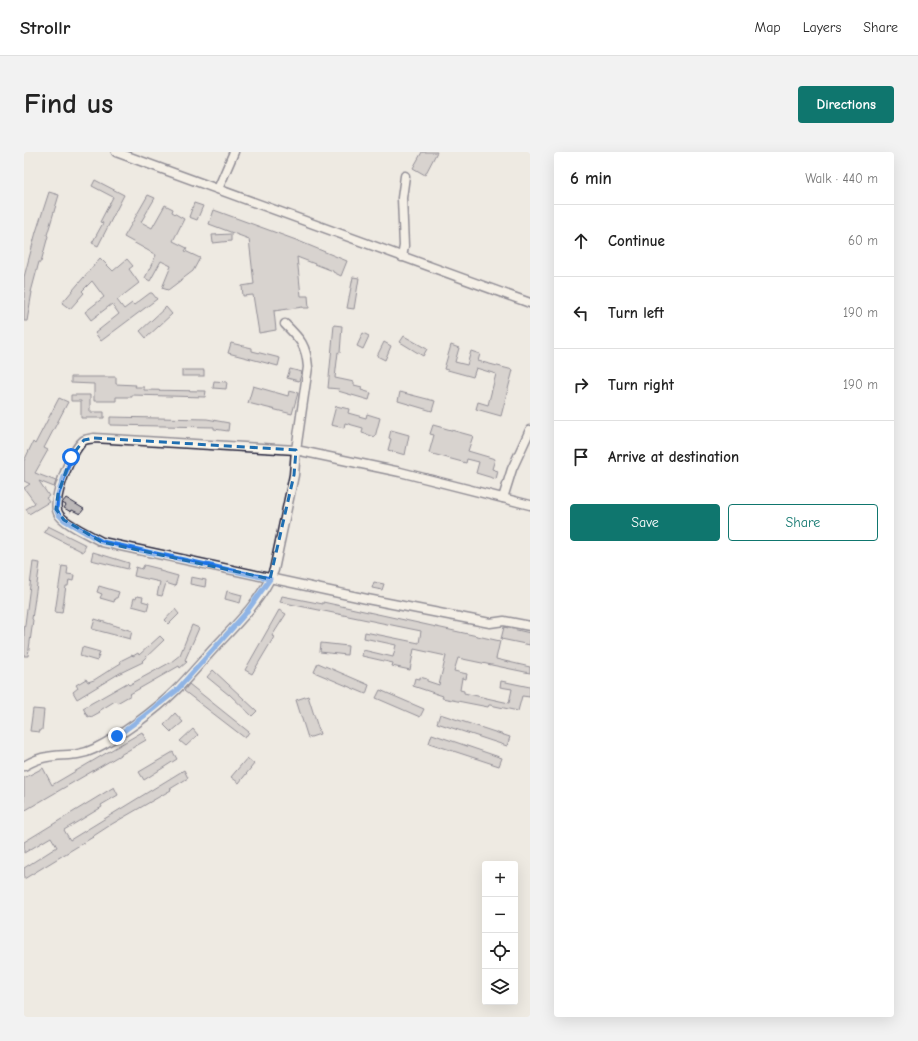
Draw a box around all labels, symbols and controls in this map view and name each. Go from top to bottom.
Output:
text: Strollr [20,17,70,39]
text: Map [754,19,781,36]
text: Layers [803,19,841,36]
text: Share [863,19,898,36]
button: Directions [798,86,894,123]
text: Find us [24,88,113,120]
text: 6 min [570,169,612,188]
text: Walk · 440 m [805,171,878,186]
icon: ahead [570,230,592,252]
text: Continue [608,232,665,250]
text: 60 m [848,233,878,248]
icon: left [570,302,592,324]
text: Turn left [608,304,664,322]
text: 190 m [843,305,878,320]
icon: right [570,374,592,396]
text: Turn right [608,376,674,394]
text: 190 m [843,377,878,392]
icon: arrive [570,446,592,468]
route start [62,448,80,466]
text: Arrive at destination [608,448,739,466]
button: Save [570,504,720,541]
button: Share [728,504,878,541]
route end [108,727,126,745]
map controls [482,861,518,1005]
button: + [482,861,518,897]
button: − [482,897,518,933]
button: locate [482,933,518,969]
button: layers [482,969,518,1005]

